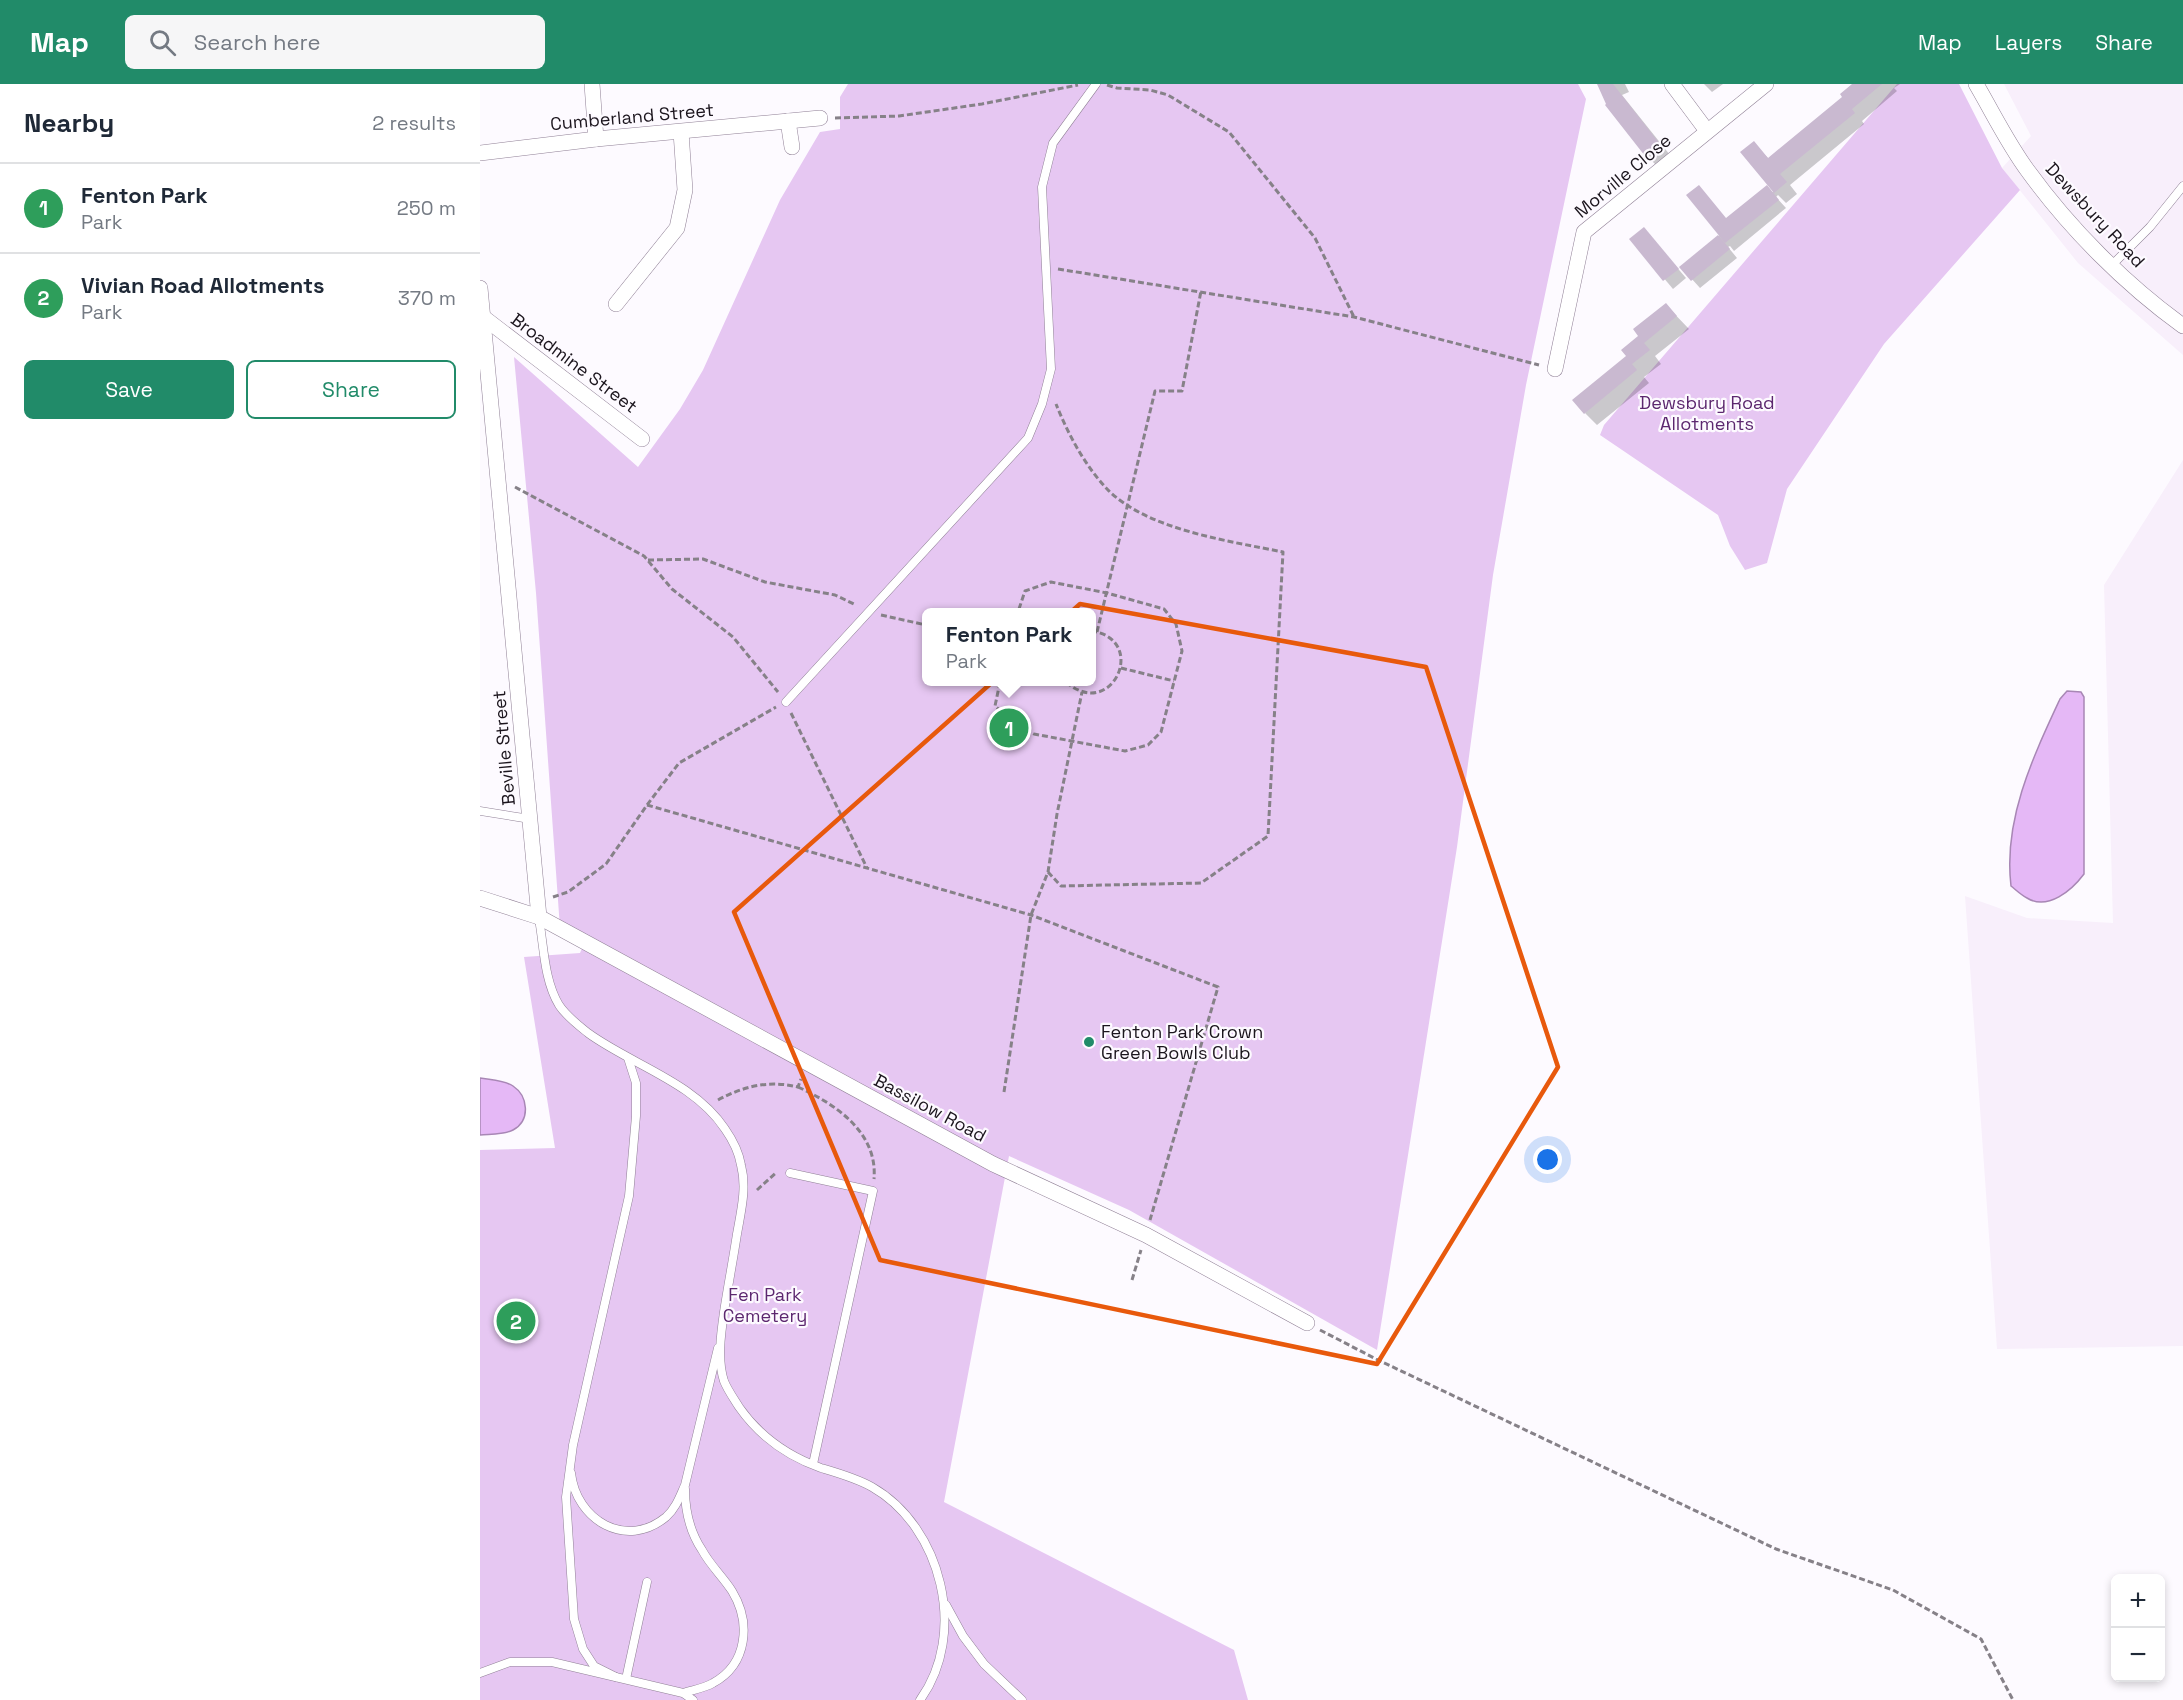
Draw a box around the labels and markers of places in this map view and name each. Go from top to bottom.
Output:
pin: 1 [990,706,1028,750]
place label: Fenton Park Crown Green Bowls Club [1101,1020,1263,1064]
marker: Fenton Park Crown Green Bowls Club [1082,1035,1096,1049]
pin: 2 [496,1298,536,1344]

